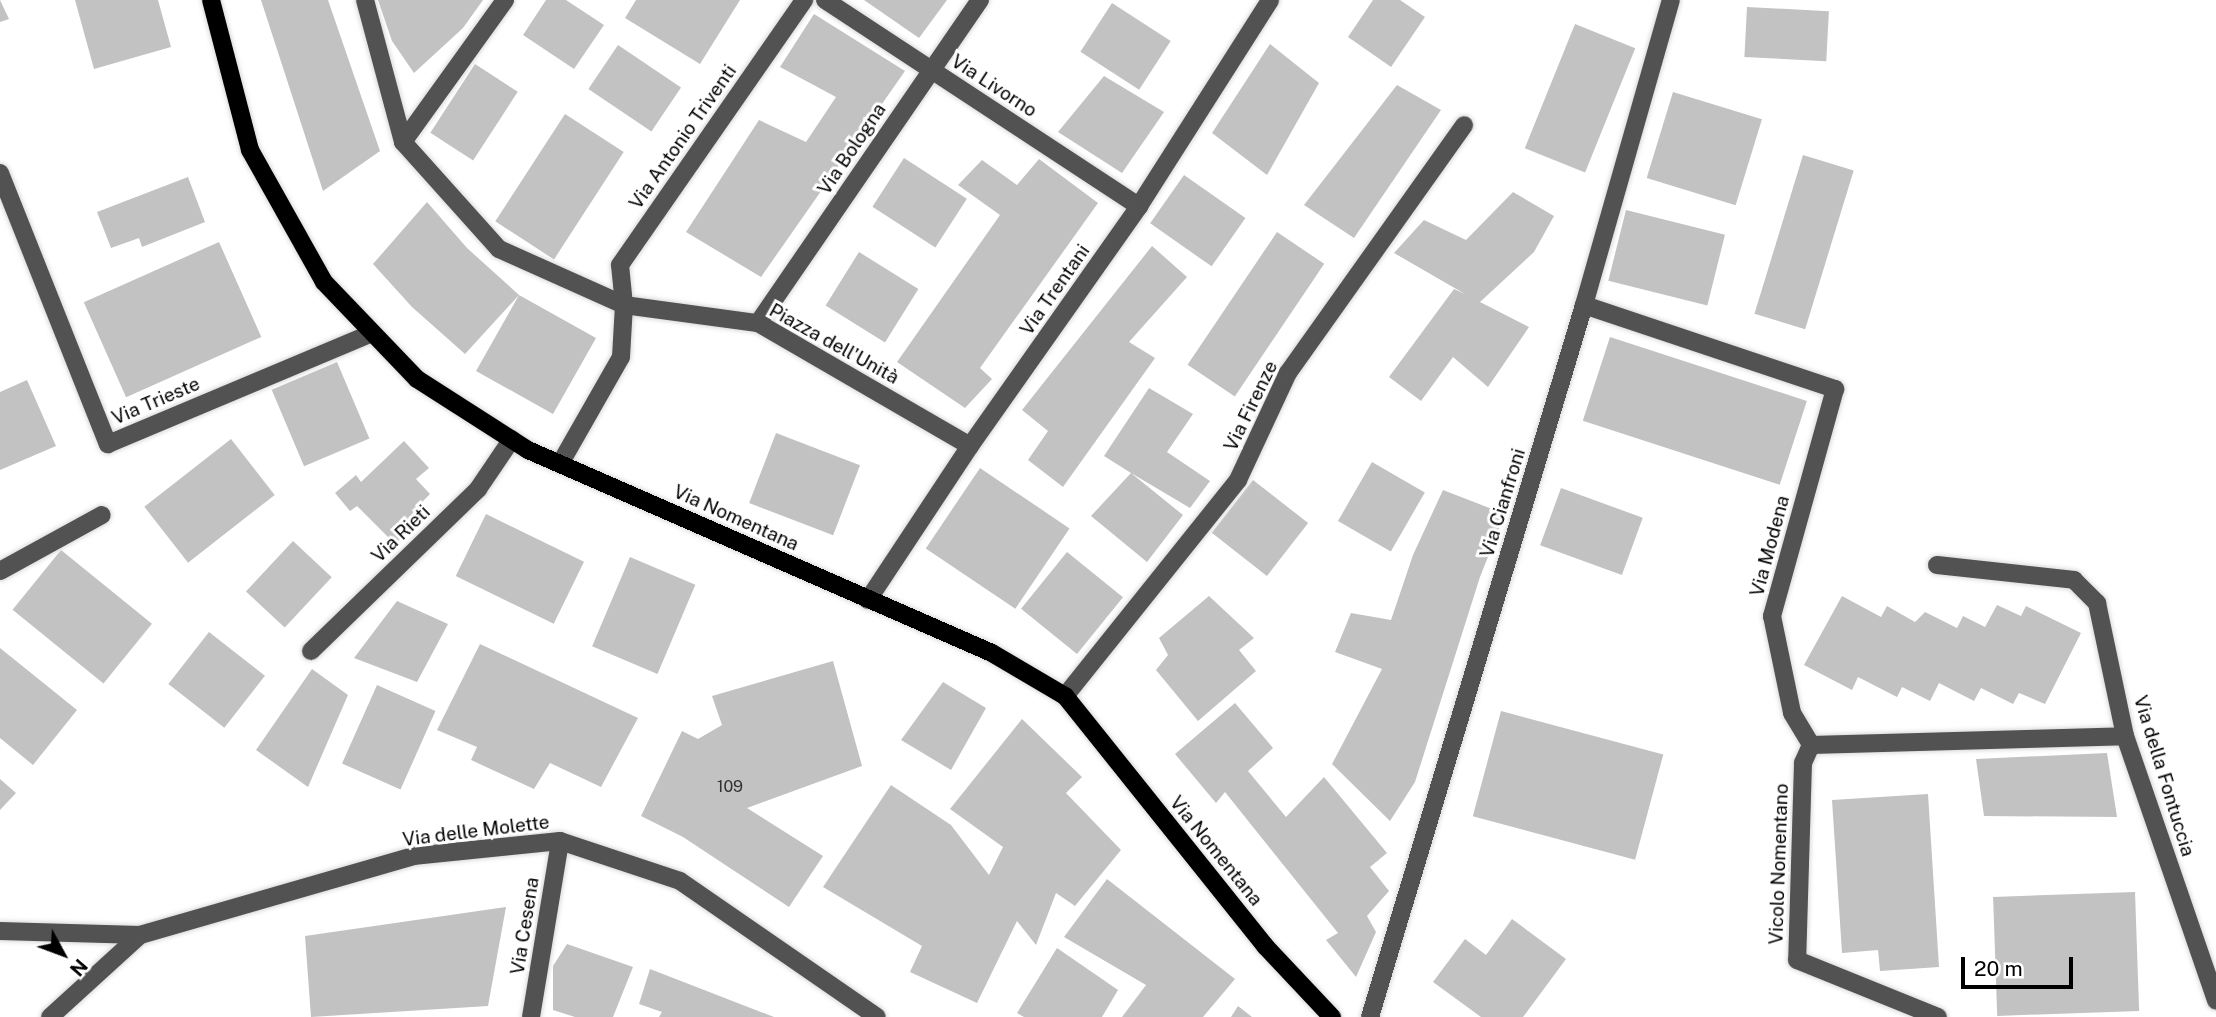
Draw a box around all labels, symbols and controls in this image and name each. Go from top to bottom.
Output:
street label: Via Livorno [947,50,1041,122]
street label: Via Antonio Triventi [625,60,741,214]
street label: Via Bologna [813,99,891,199]
street label: Via Trentani [1015,240,1095,340]
street label: Piazza dell'Unità [765,299,903,389]
street label: Via Firenze [1219,357,1283,455]
street label: Via Trieste [109,372,203,430]
street label: Via Cianfroni [1476,446,1530,560]
street label: Via Nomentana [670,480,802,556]
street label: Via Modena [1746,493,1794,599]
street label: Via Rieti [367,501,435,567]
street label: Via della Fontuccia [2129,693,2199,859]
house number: 109 [717,777,743,797]
street label: Vicolo Nomentano [1765,783,1793,945]
street label: Via Nomentana [1165,792,1267,910]
street label: Via delle Molette [401,811,551,851]
street label: Via Cesena [506,876,544,976]
north arrow [28,919,98,989]
scale bar [1964,944,2076,988]
text: N [66,955,92,981]
text: 20 m [1974,956,2023,981]

